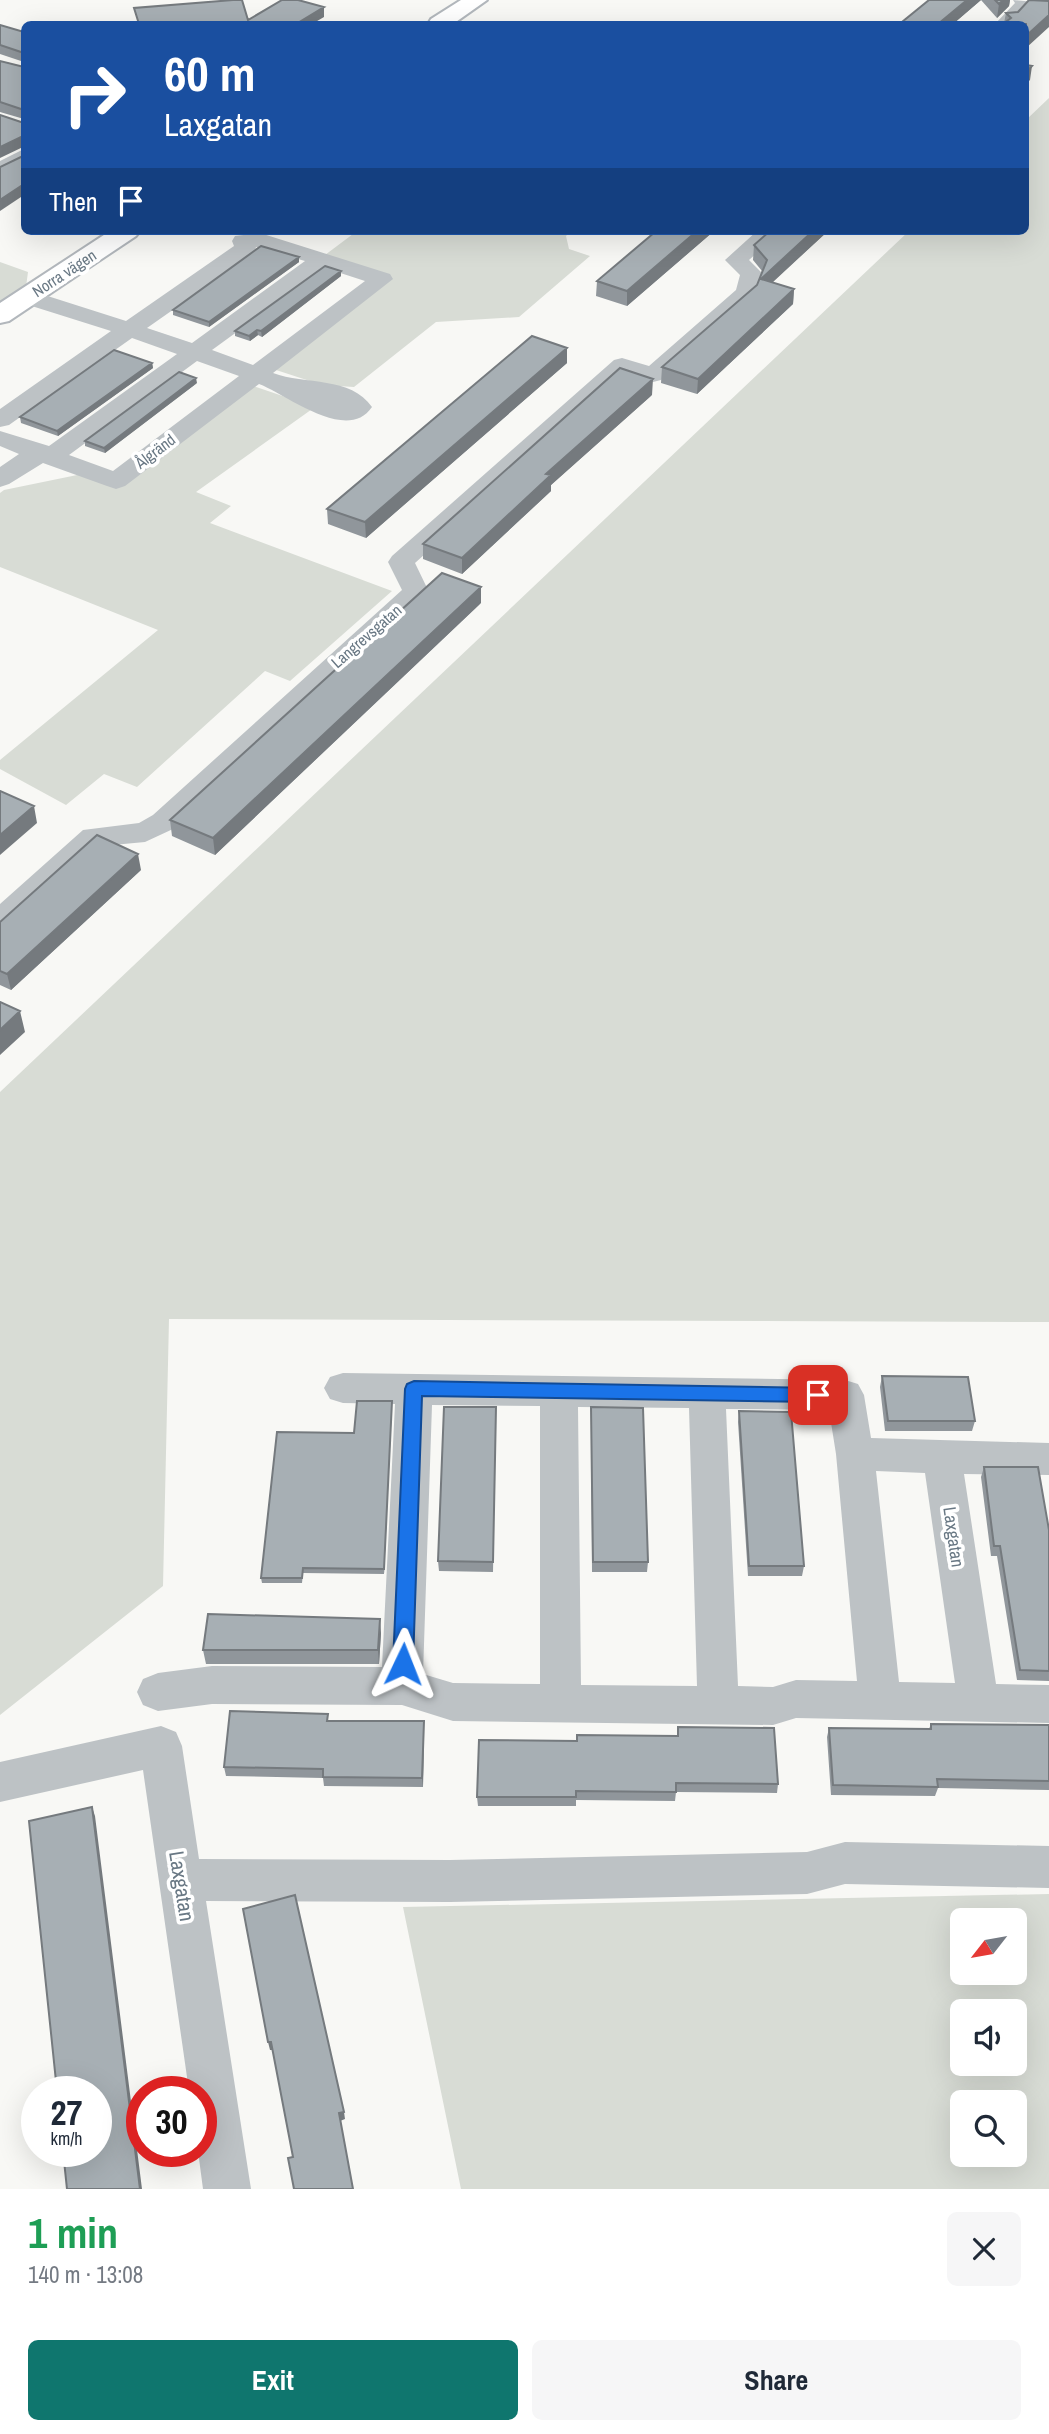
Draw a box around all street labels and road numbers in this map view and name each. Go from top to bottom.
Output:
street label: Norra vägen [28,244,100,302]
street label: Ålgränd [130,429,180,474]
street label: Langrevsgatan [326,599,406,673]
street label: Laxgatan [937,1505,971,1569]
street label: Laxgatan [162,1849,202,1923]

